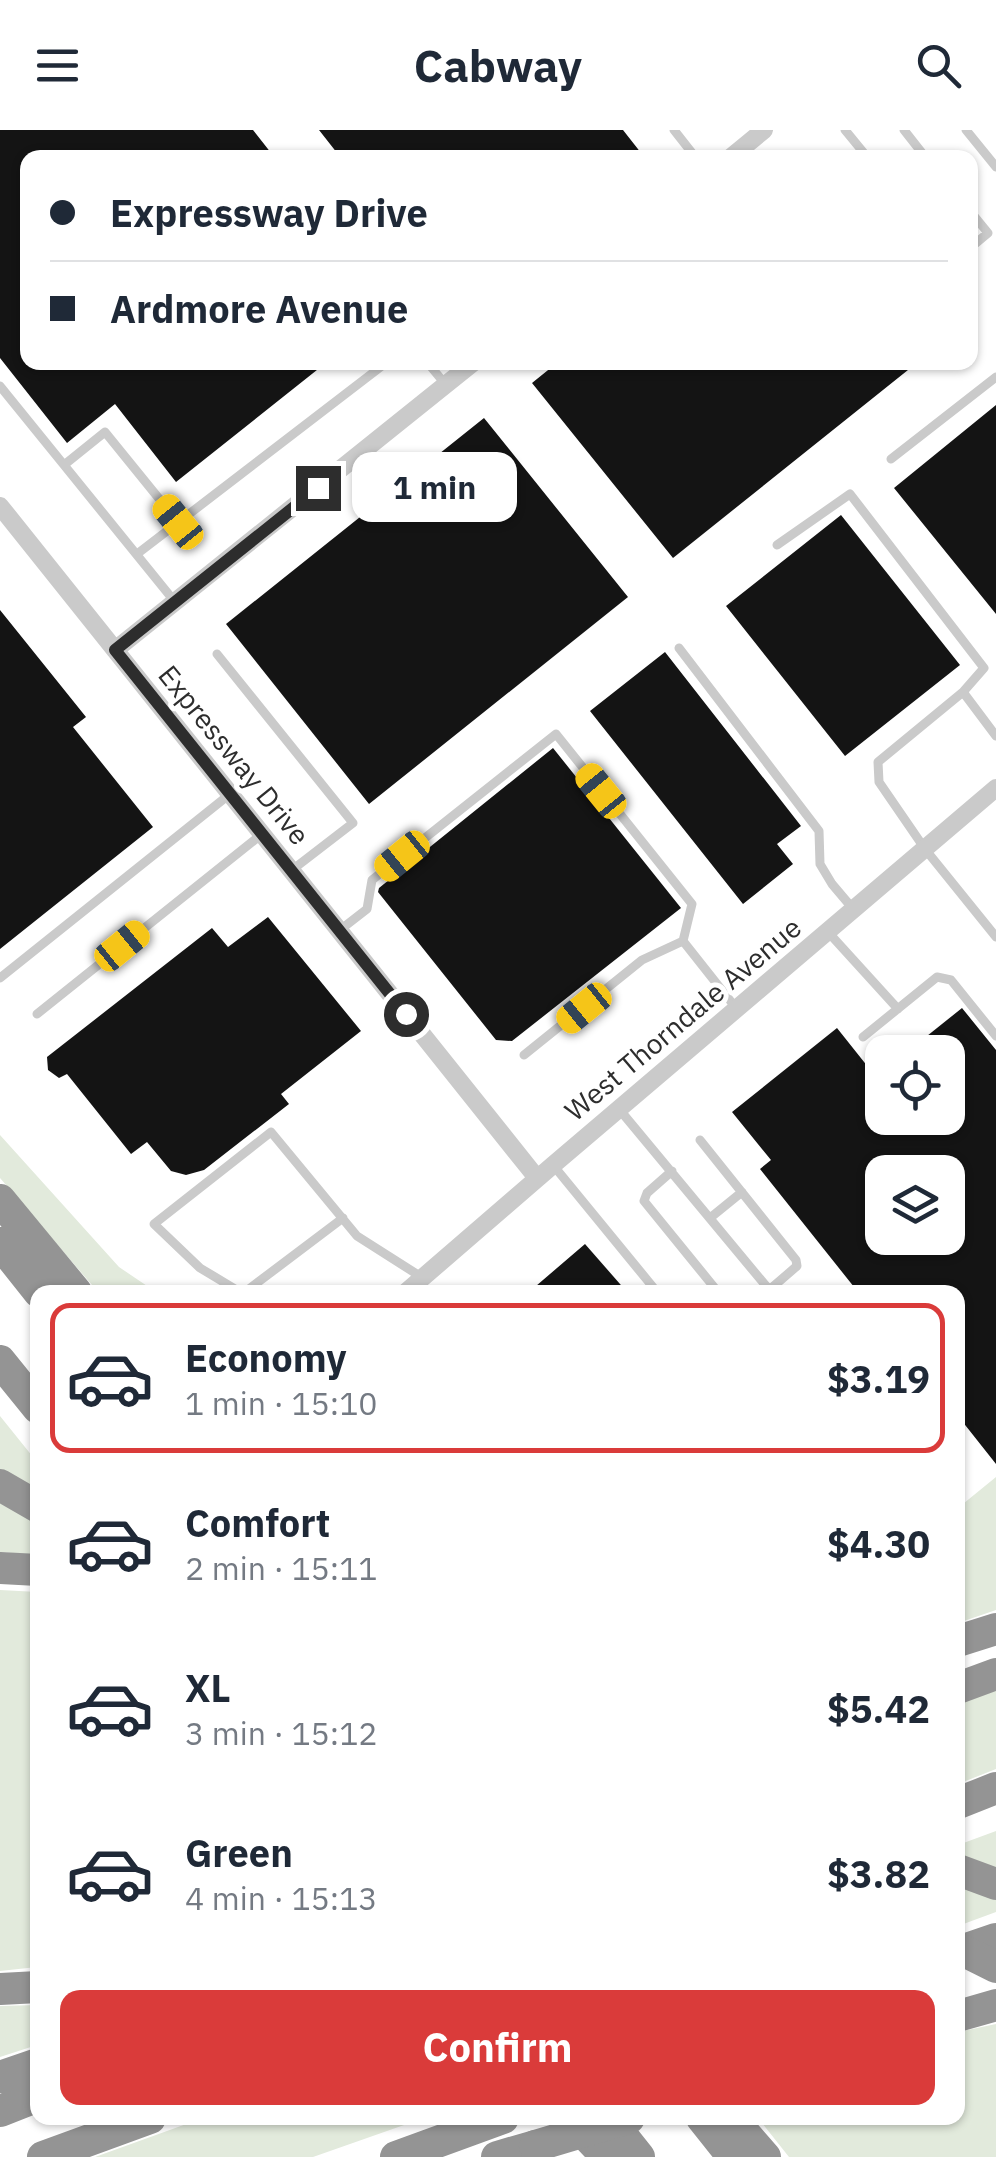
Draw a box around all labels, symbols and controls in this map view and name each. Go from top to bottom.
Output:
text: Cabway [414,36,582,94]
icon: menu [30,38,85,93]
icon: search [911,38,966,93]
text: Expressway Drive [110,188,428,237]
text: Ardmore Avenue [110,284,408,333]
callout: 1 min [353,453,518,523]
route end [296,466,341,511]
text: 1 min [393,466,476,508]
car [147,489,209,555]
street label: Expressway Drive [151,657,318,852]
car [570,758,632,824]
car [369,825,435,887]
street label: West Thorndale Avenue [557,909,809,1129]
car [89,915,155,977]
car [551,977,617,1039]
route start [384,992,429,1037]
map controls [865,1035,965,1255]
button: locate [865,1035,965,1135]
button: layers [865,1155,965,1255]
icon: car [65,1333,155,1423]
text: Economy [185,1333,347,1382]
text: $3.19 [827,1354,930,1403]
text: 1 min · 15:10 [185,1382,378,1424]
icon: car [65,1498,155,1588]
text: Comfort [185,1498,330,1547]
text: $4.30 [827,1519,930,1568]
text: 2 min · 15:11 [185,1547,378,1589]
icon: car [65,1663,155,1753]
text: XL [185,1663,231,1712]
text: $5.42 [827,1684,930,1733]
text: 3 min · 15:12 [185,1712,378,1754]
icon: car [65,1828,155,1918]
text: Green [185,1828,293,1877]
text: $3.82 [827,1849,930,1898]
text: 4 min · 15:13 [185,1877,378,1919]
button: Confirm [60,1990,935,2105]

